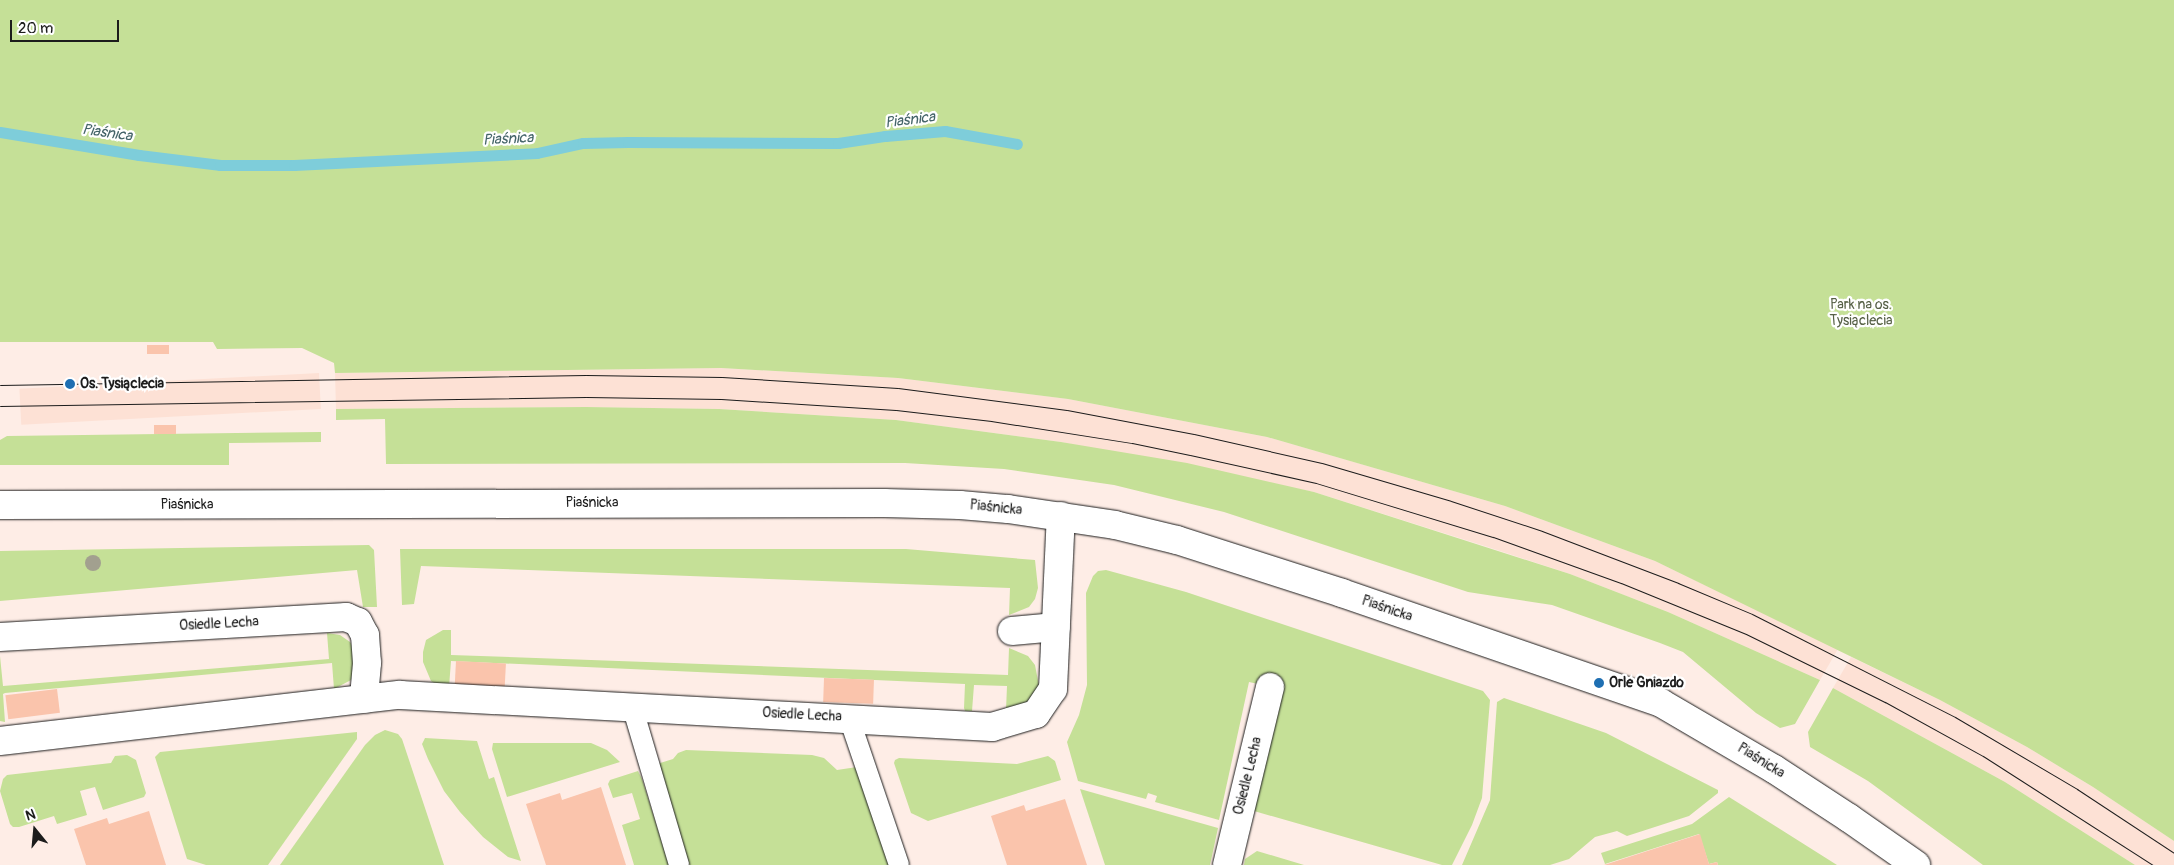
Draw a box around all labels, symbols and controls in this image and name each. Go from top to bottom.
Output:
scale bar [12,10,121,42]
text: 20 m [18,19,53,38]
water label: Piaśnica [884,108,936,132]
water label: Piaśnica [81,121,133,145]
water label: Piaśnica [482,129,534,149]
park label: Park na os. Tysiąclecia [1830,297,1892,330]
place label: Os. Tysiąclecia [80,376,164,392]
marker: Os. Tysiąclecia [64,378,76,390]
street label: Piaśnicka [566,495,618,511]
street label: Piaśnicka [161,497,213,513]
street label: Piaśnicka [969,497,1023,519]
street label: Piaśnicka [1359,592,1415,626]
street label: Osiedle Lecha [179,614,259,634]
place label: Orle Gniazdo [1609,675,1684,691]
marker: Orle Gniazdo [1593,677,1605,689]
street label: Osiedle Lecha [762,705,842,725]
street label: Osiedle Lecha [1230,735,1266,817]
street label: Piaśnicka [1734,740,1788,782]
north arrow [10,805,60,855]
text: N [23,806,37,825]

